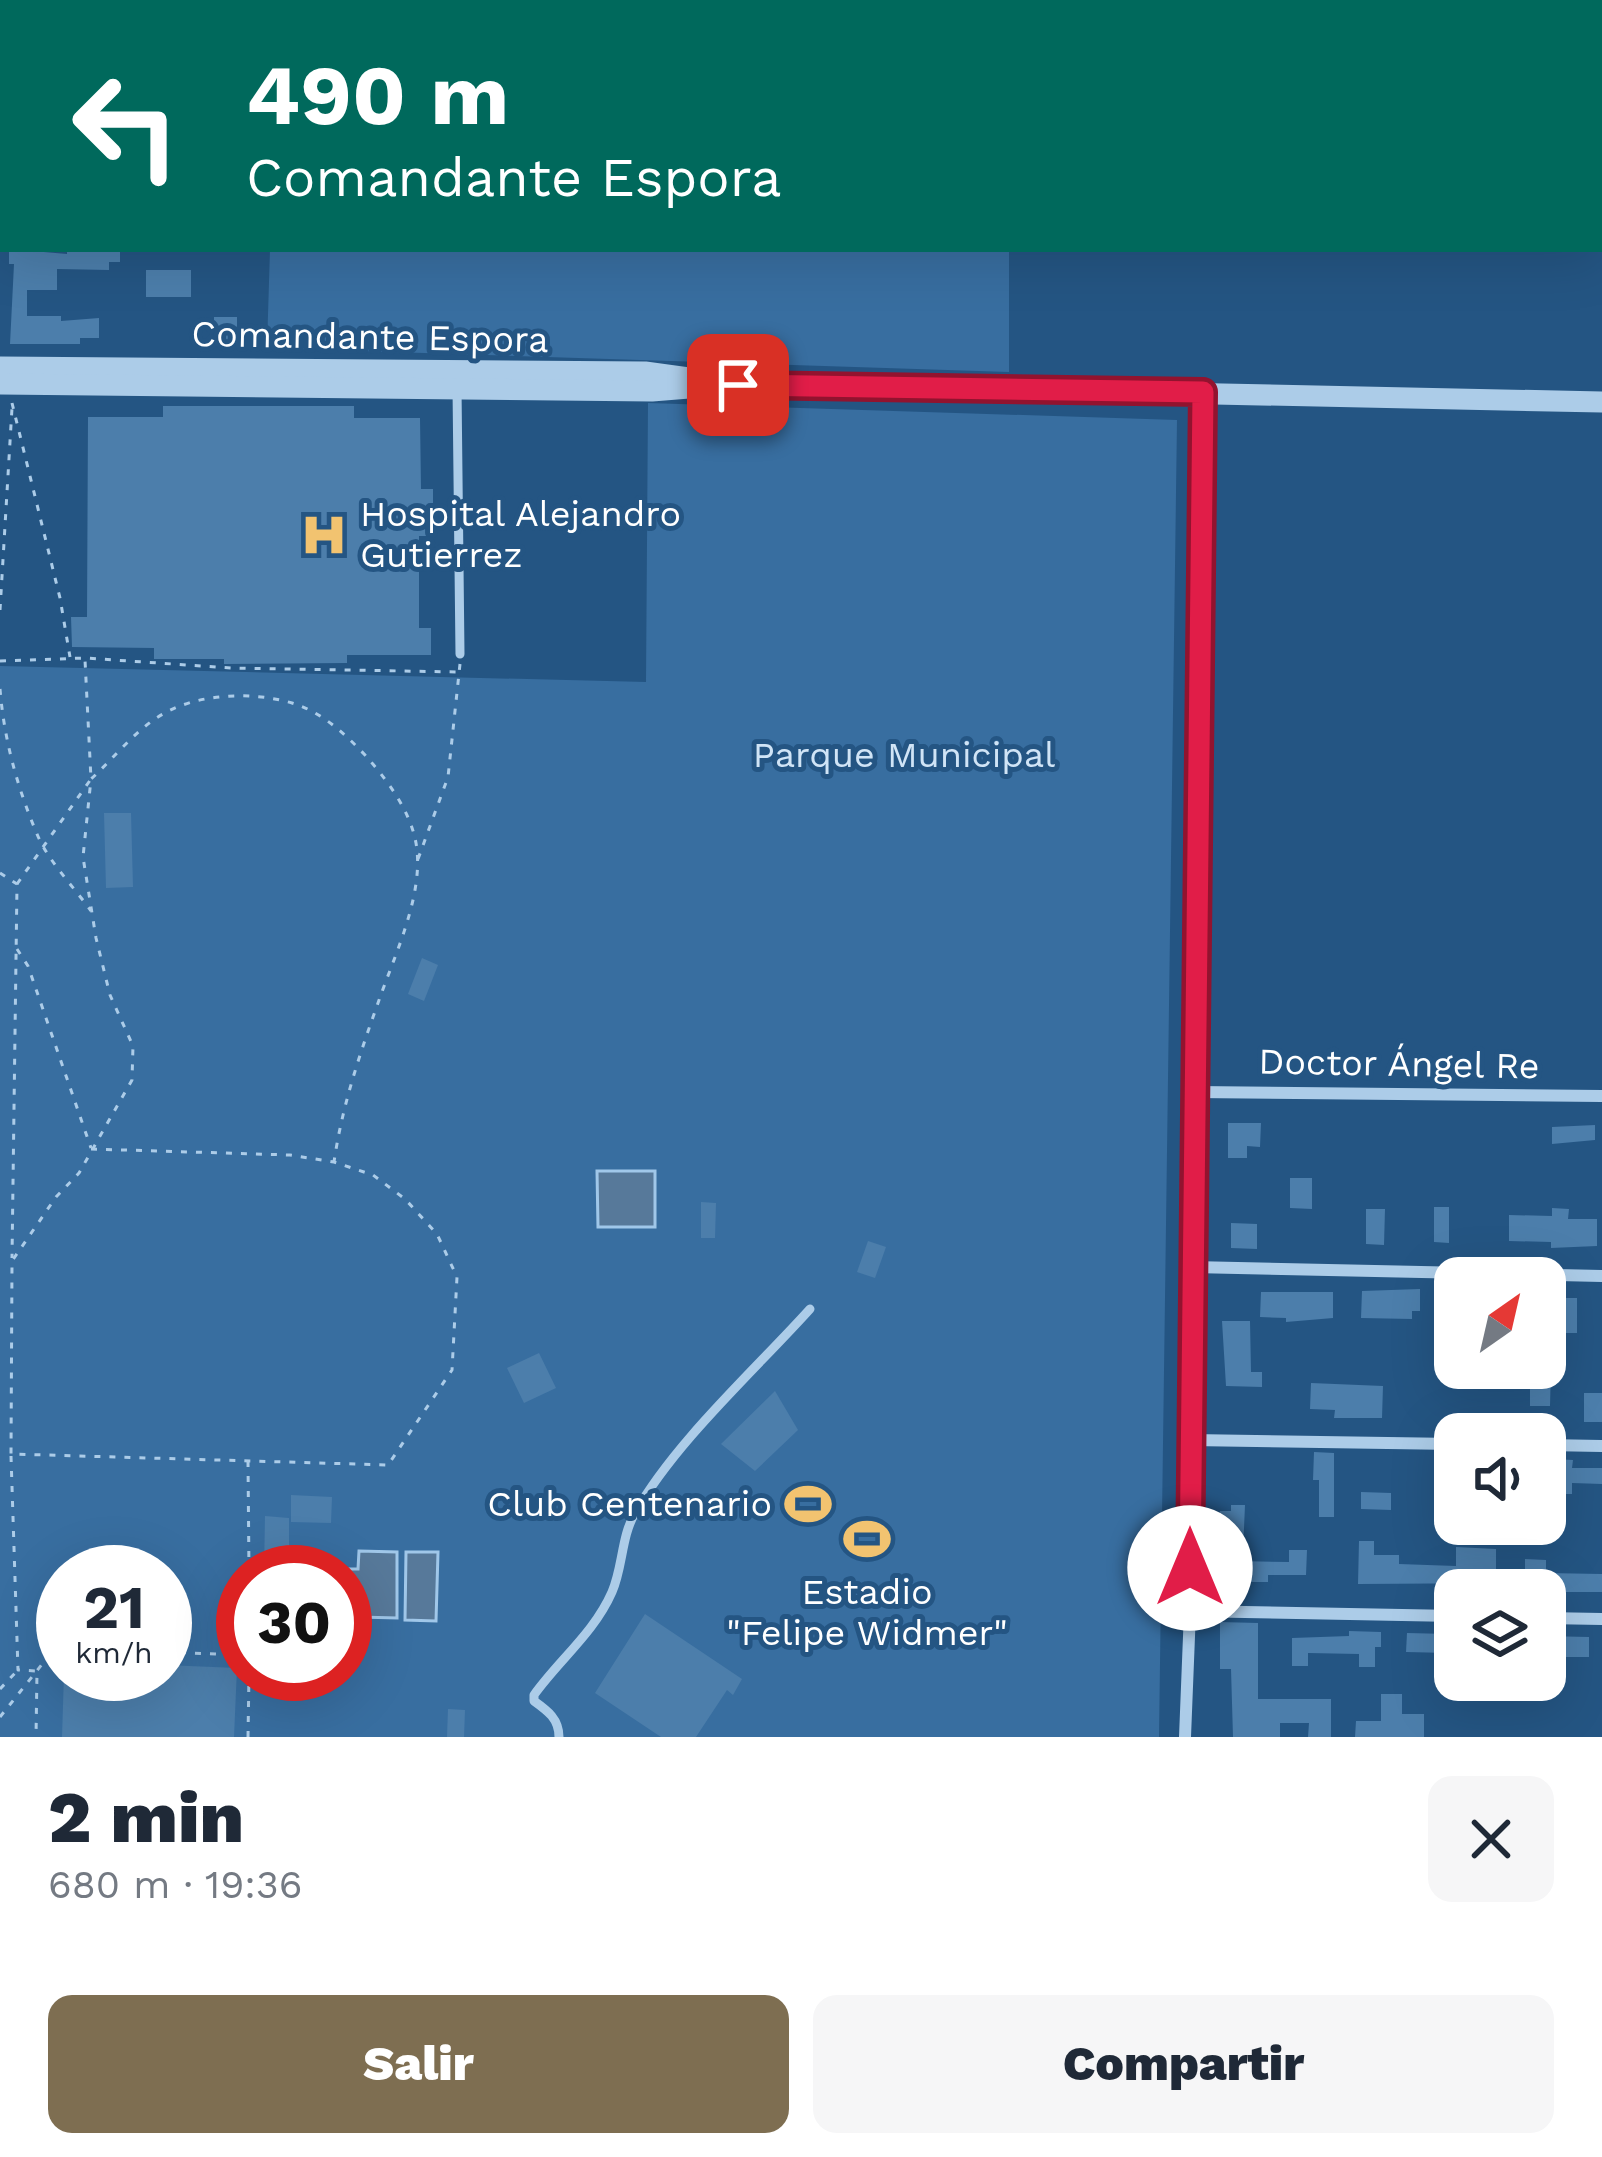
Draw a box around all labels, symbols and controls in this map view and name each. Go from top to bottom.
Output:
text: 490 m [246,46,509,144]
icon: left [48,48,204,204]
text: Comandante Espora [246,146,782,209]
street label: Comandante Espora [191,313,549,361]
pin [687,334,789,436]
icon: arrive [705,352,771,418]
place label: Hospital Alejandro Gutierrez [360,493,681,576]
hospital icon: Hospital Alejandro Gutierrez [299,510,349,560]
park label: Parque Municipal [753,734,1055,776]
street label: Doctor Ángel Re [1258,1041,1540,1087]
north arrow [1434,1257,1566,1389]
map controls [1434,1257,1566,1701]
button: sound [1434,1413,1566,1545]
sports icon: Club Centenario [783,1479,833,1529]
place label: Club Centenario [487,1483,772,1525]
position arrow [1127,1505,1253,1631]
sports icon: Estadio "Felipe Widmer" [842,1514,892,1564]
speed limit sign: 30 [216,1545,372,1701]
button: layers [1434,1569,1566,1701]
place label: Estadio "Felipe Widmer" [726,1571,1008,1654]
text: 21 [83,1572,145,1643]
text: km/h [75,1635,153,1670]
text: 2 min [48,1775,244,1859]
button: close [1428,1776,1554,1902]
text: 680 m · 19:36 [48,1862,302,1907]
button: Salir [48,1995,789,2133]
button: Compartir [813,1995,1554,2133]

